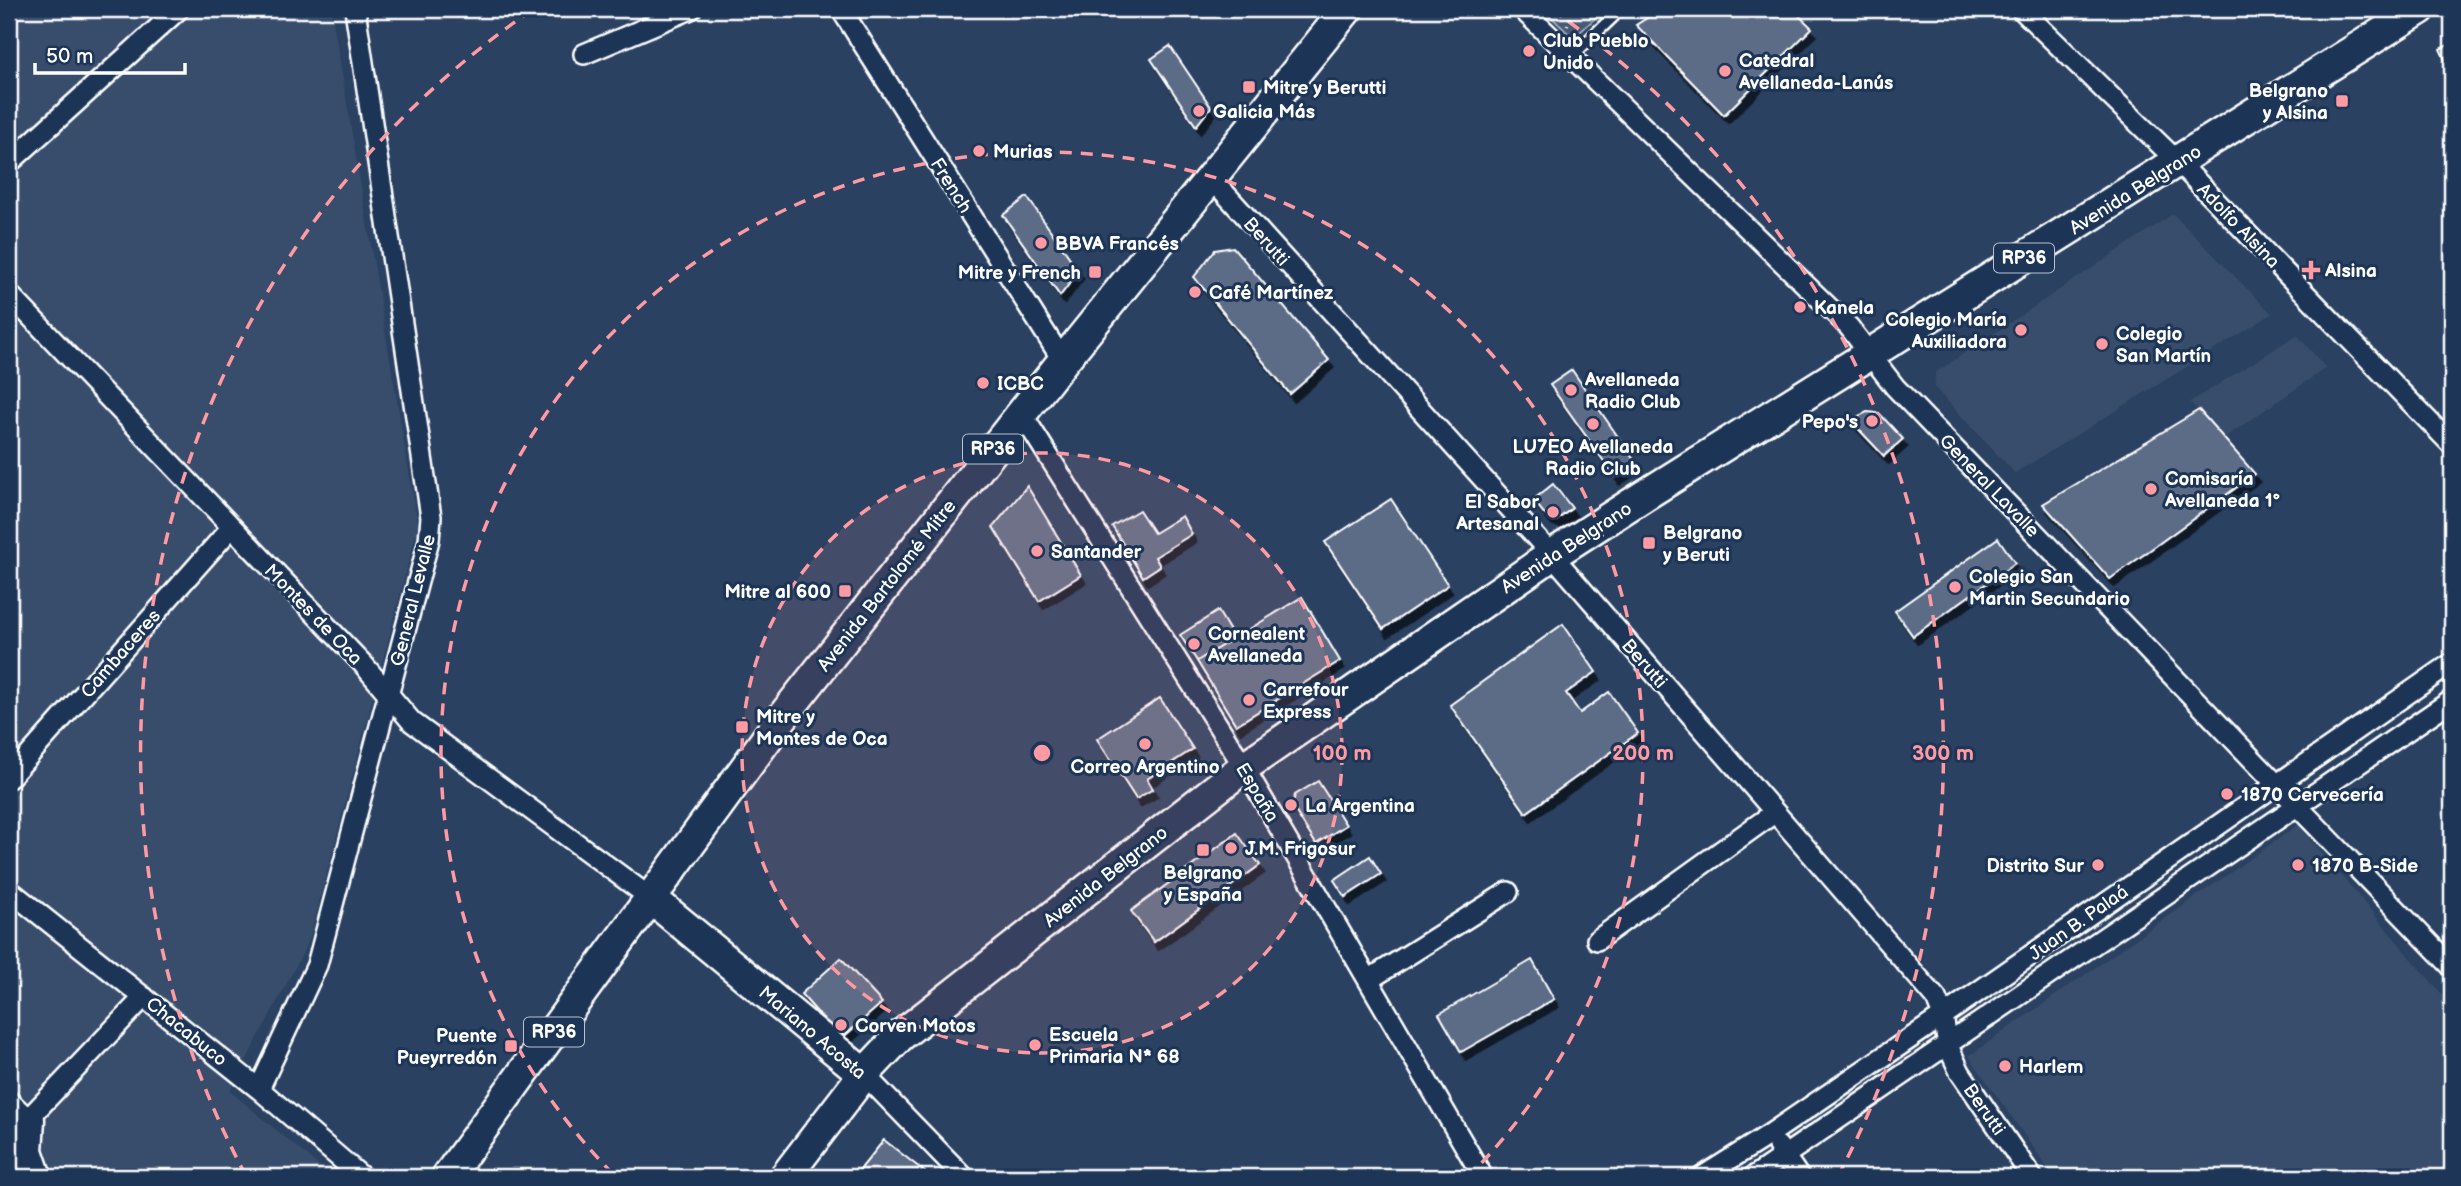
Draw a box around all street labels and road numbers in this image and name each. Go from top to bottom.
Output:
street label: Avenida Belgrano [2066,140,2206,240]
street label: French [925,154,976,218]
street label: Adolfo Alsina [2192,179,2284,273]
street label: Berutti [1238,213,1294,271]
road number: RP36 [1994,244,2054,272]
street label: General Lavalle [1934,430,2044,542]
road number: RP36 [963,434,1023,463]
street label: Avenida Bartolomé Mitre [813,495,961,676]
street label: Avenida Belgrano [1497,497,1637,599]
street label: General Levalle [386,532,441,669]
street label: Montes de Oca [259,560,367,670]
street label: Cambaceres [76,605,166,703]
street label: Berutti [1616,635,1672,693]
street label: España [1230,759,1283,827]
street label: Avenida Belgrano [1039,822,1173,933]
street label: Juan B. Palaá [2025,881,2133,966]
street label: Mariano Acosta [754,981,871,1085]
street label: Chacabuco [141,993,231,1072]
road number: RP36 [524,1017,584,1046]
street label: Berutti [1958,1080,2010,1140]

